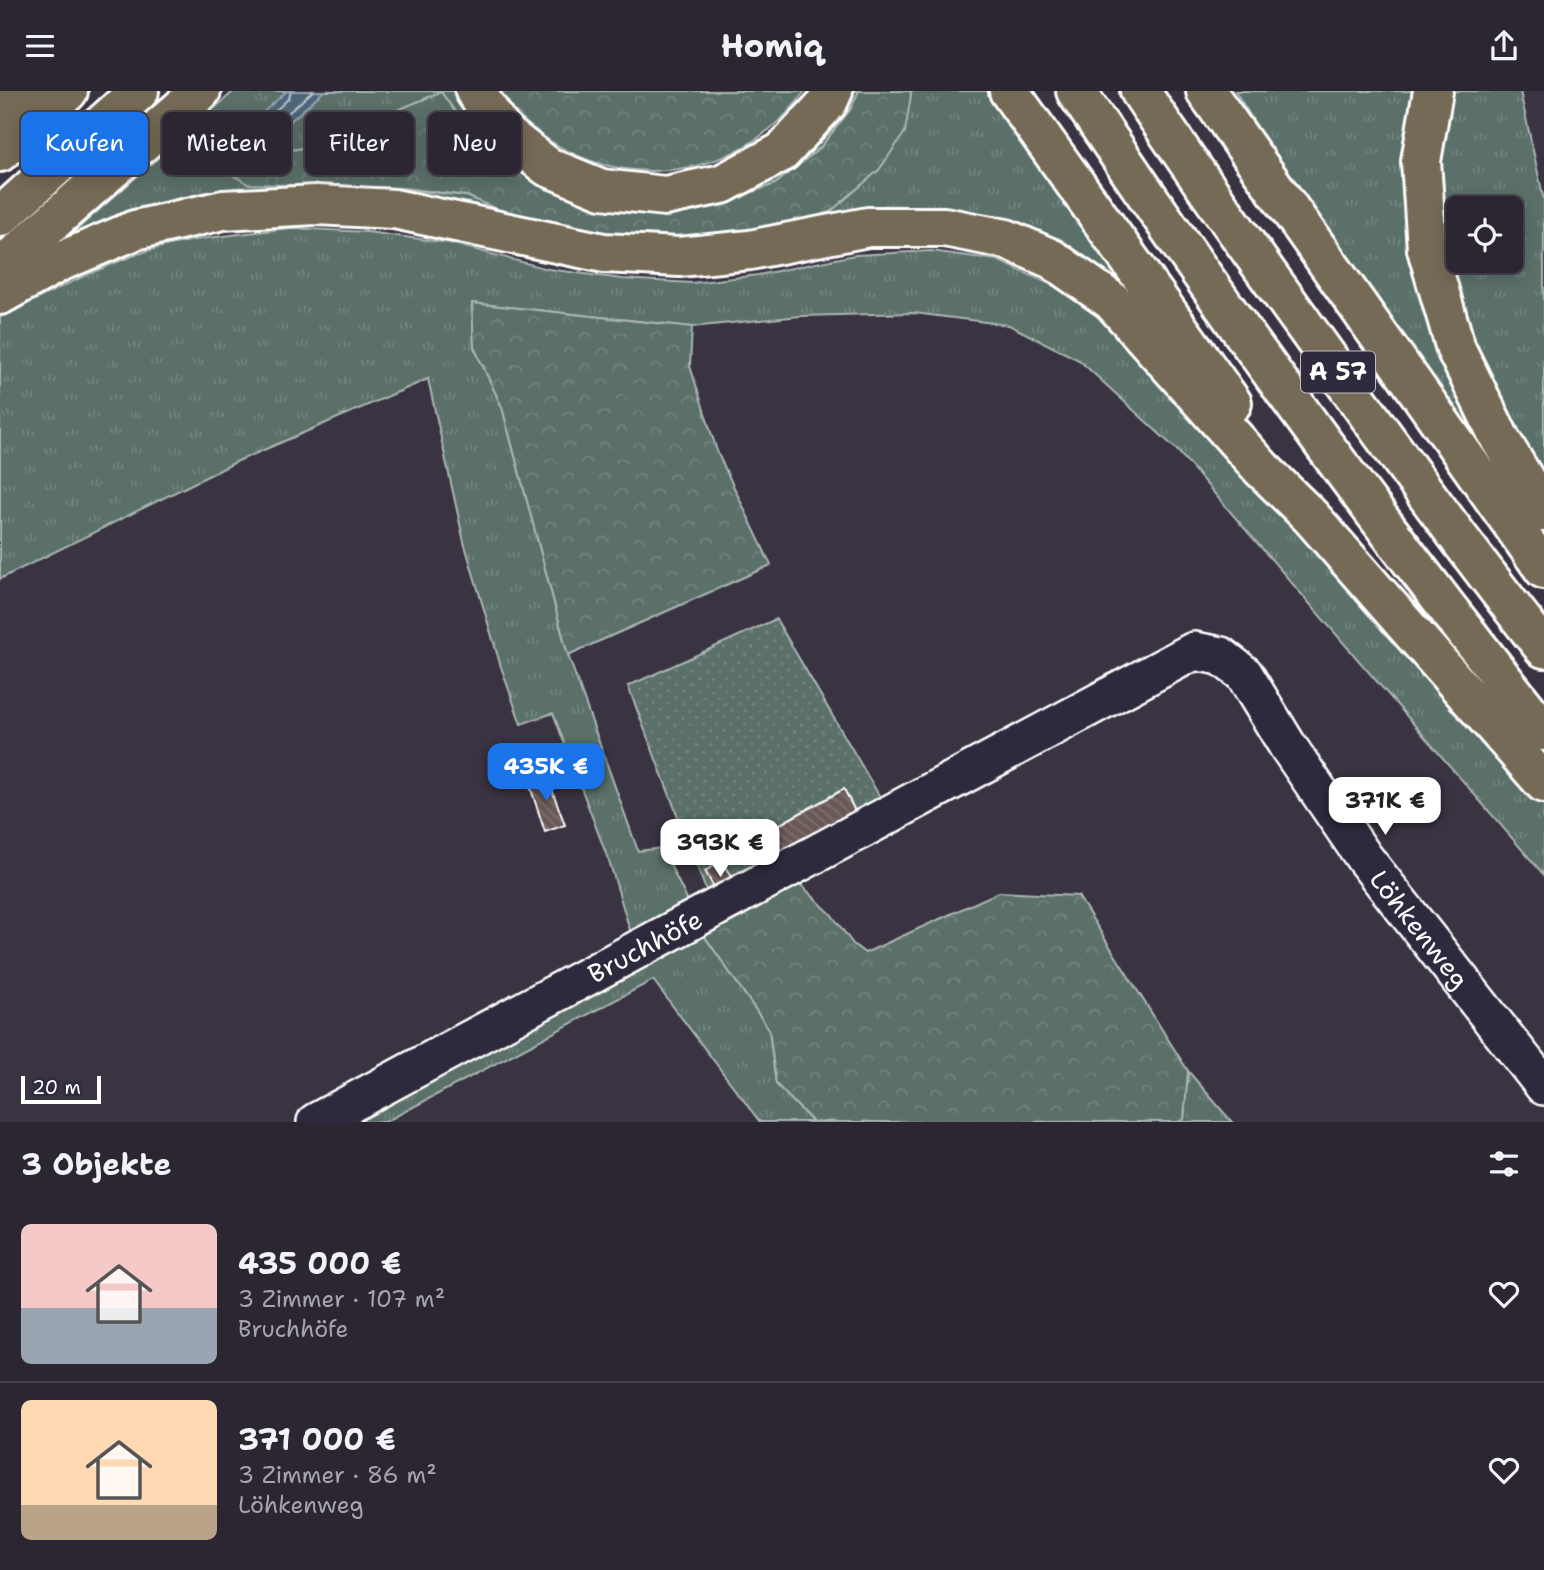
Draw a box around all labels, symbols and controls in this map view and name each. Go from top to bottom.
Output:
text: Homiq [721,24,823,67]
icon: menu [21,27,59,65]
icon: share [1485,27,1523,65]
chip: Kaufen [21,112,148,175]
chip: Mieten [162,112,291,175]
chip: Filter [305,112,414,175]
chip: Neu [428,112,521,175]
map controls [1446,196,1523,273]
button: locate [1446,196,1523,273]
road number: A 57 [1301,351,1375,393]
pin: 435K € [489,743,603,803]
text: 435K € [504,751,588,781]
pin: 371K € [1328,777,1442,837]
text: 371K € [1345,785,1425,815]
pin: 393K € [663,819,777,879]
text: 393K € [676,827,764,857]
street label: Löhkenweg [1362,862,1478,995]
street label: Bruchhöfe [581,901,708,991]
scale bar [21,1073,102,1105]
text: 20 m [32,1075,81,1100]
text: 3 Objekte [21,1144,171,1185]
icon: filters [1485,1145,1523,1183]
text: 435 000 € [238,1243,402,1284]
icon: home [77,1252,161,1336]
icon: heart [1485,1275,1523,1313]
text: 3 Zimmer · 107 m² [238,1284,445,1314]
text: Bruchhöfe [238,1314,348,1344]
text: 371 000 € [238,1419,396,1460]
icon: home [77,1428,161,1512]
icon: heart [1485,1451,1523,1489]
text: 3 Zimmer · 86 m² [238,1460,437,1490]
text: Löhkenweg [238,1490,364,1520]

